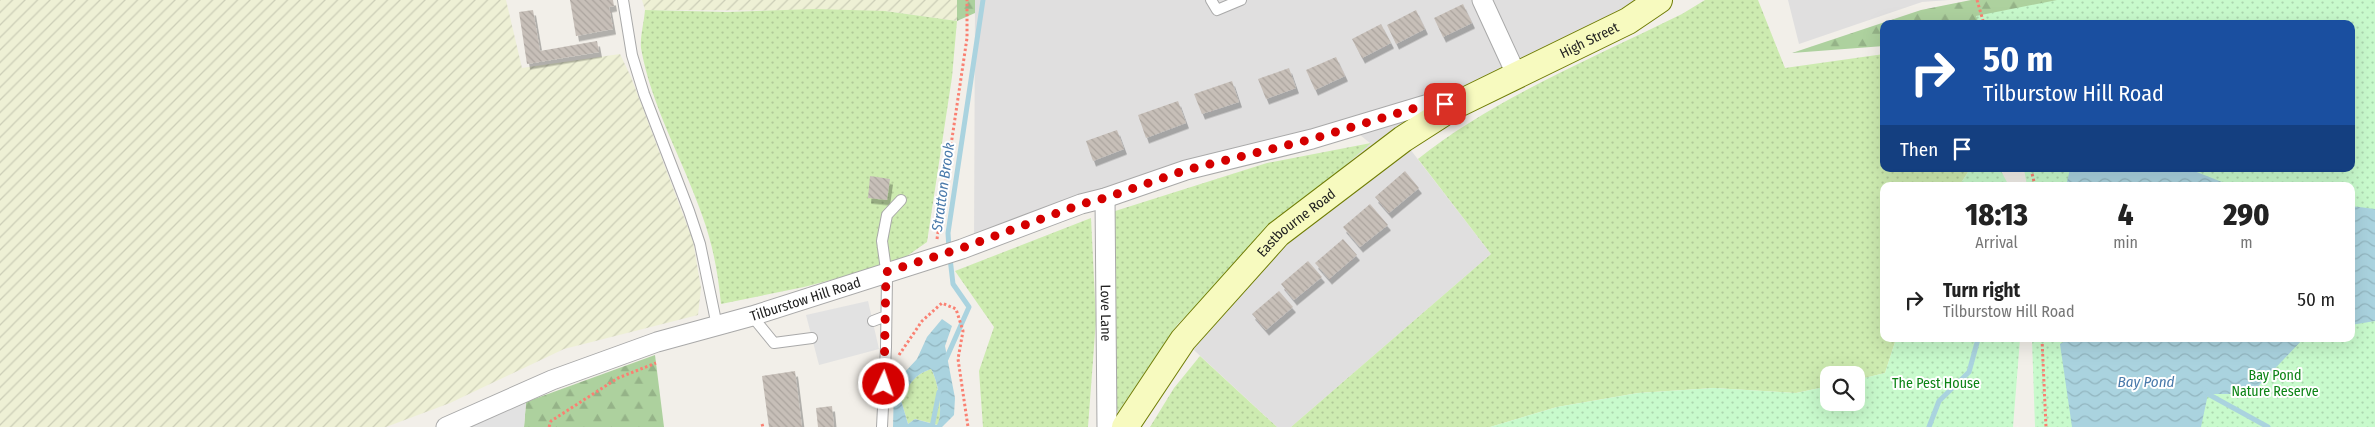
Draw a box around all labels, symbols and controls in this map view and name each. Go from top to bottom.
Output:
street label: High Street [1557,18,1622,62]
text: 50 m [1983,38,2053,80]
icon: right [1900,40,1965,105]
text: Tilburstow Hill Road [1983,80,2164,107]
pin [1424,83,1466,125]
icon: arrive [1431,90,1459,118]
icon: arrive [1948,135,1976,163]
text: Then [1900,138,1938,161]
water label: Stratton Brook [928,141,958,234]
street label: Eastbourne Road [1253,185,1339,260]
text: 18:13 [1965,197,2028,233]
text: 4 [2118,197,2133,233]
text: 290 [2223,197,2270,233]
text: Arrival [1975,233,2018,252]
text: min [2113,233,2138,252]
text: m [2240,233,2253,252]
street label: Tilburstow Hill Road [748,273,863,325]
text: Turn right [1943,279,2020,302]
street label: Love Lane [1097,284,1115,342]
icon: right [1900,286,1928,314]
text: 50 m [2297,288,2335,311]
text: Tilburstow Hill Road [1943,302,2075,321]
position arrow [857,357,909,409]
map controls [1820,366,1865,411]
button: search [1820,366,1865,411]
park label: Bay Pond Nature Reserve [2231,367,2319,400]
water label: Bay Pond [2118,373,2174,391]
park label: The Pest House [1892,375,1980,392]

